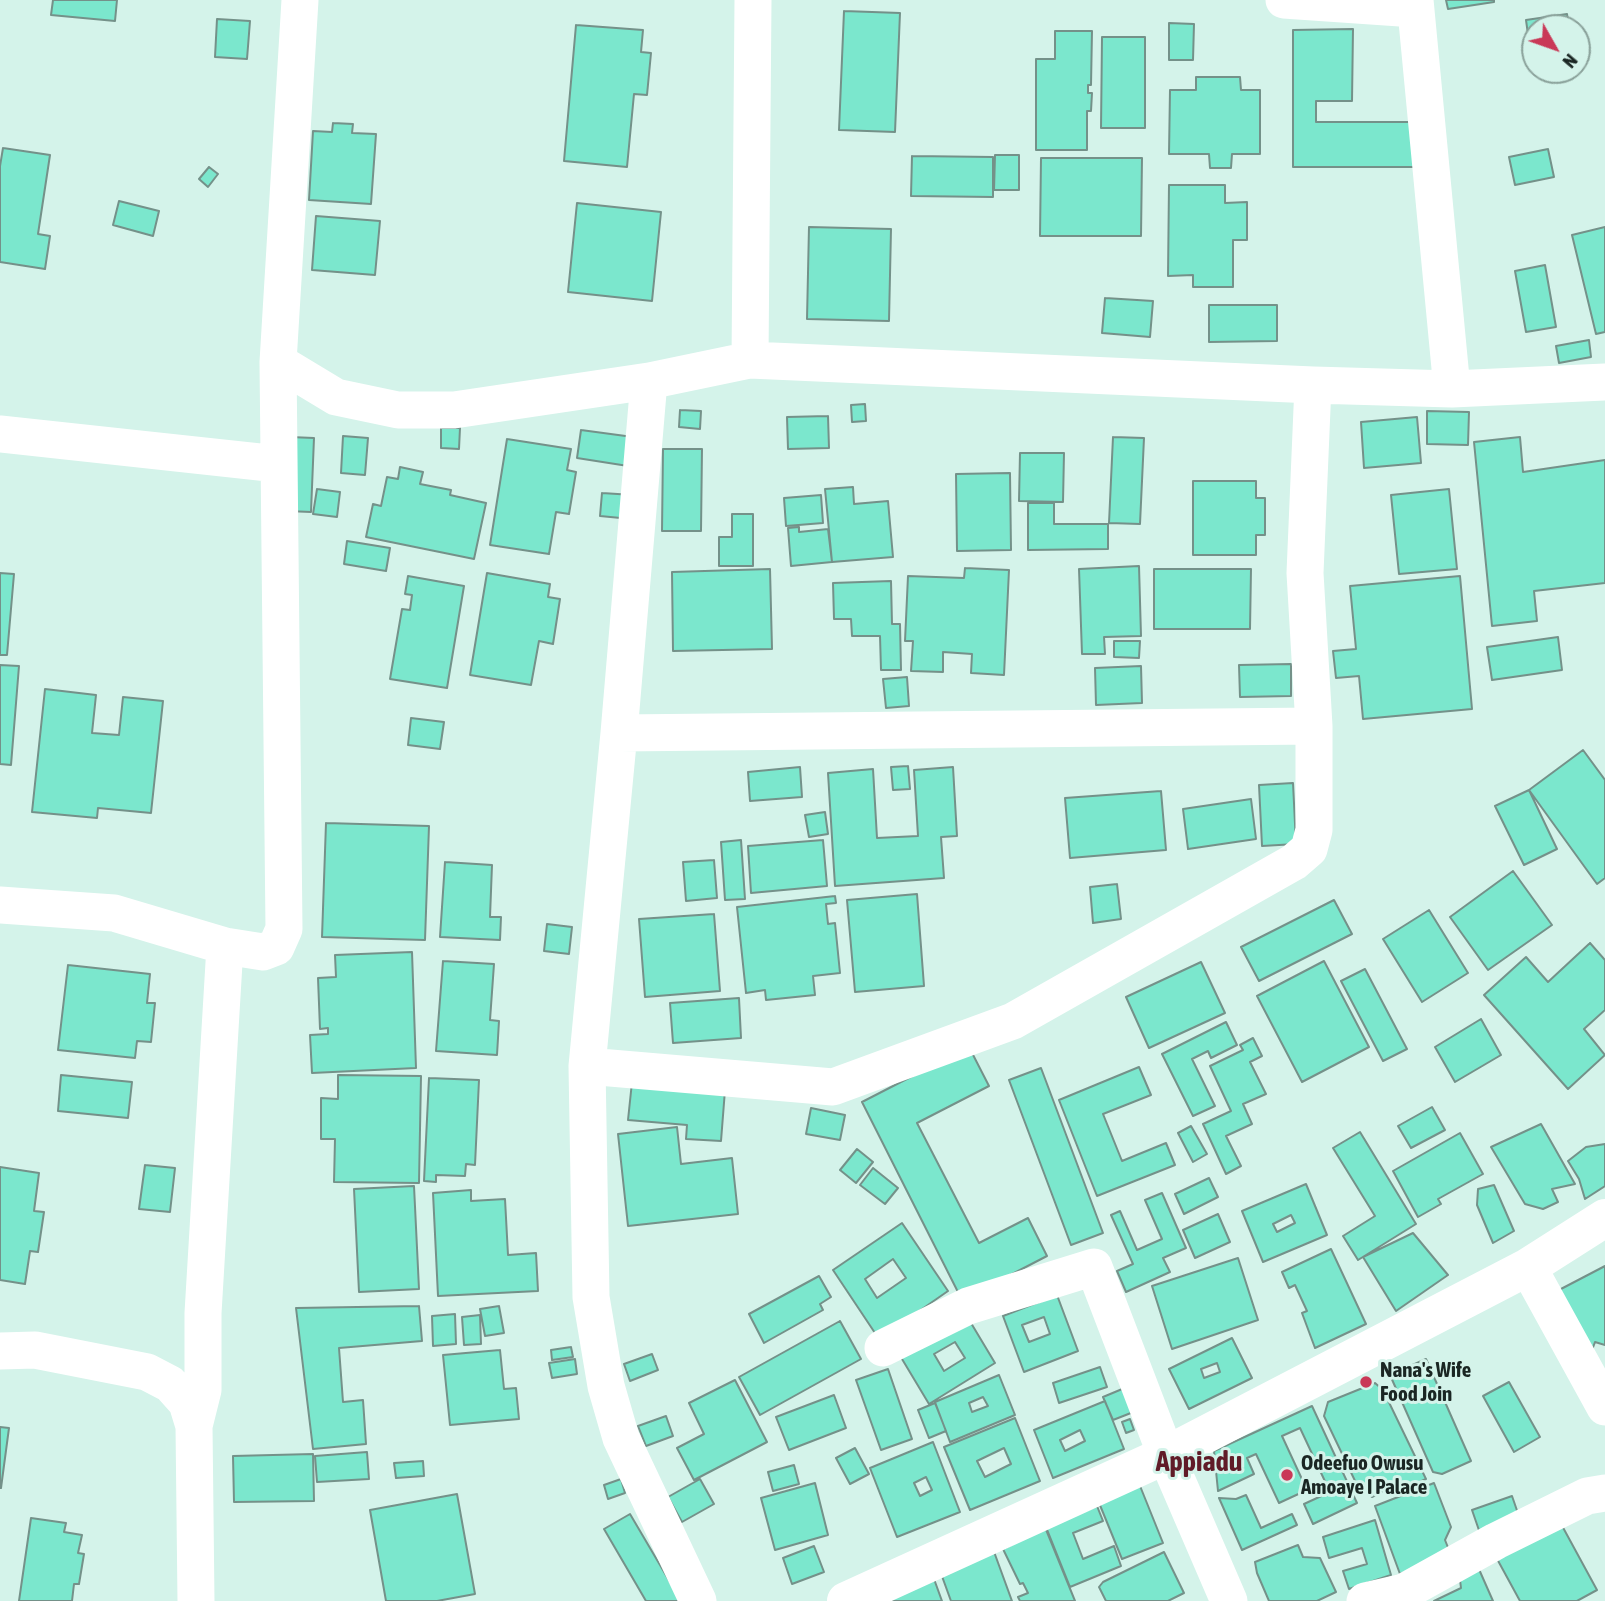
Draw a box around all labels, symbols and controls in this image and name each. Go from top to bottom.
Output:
north arrow [1521,14,1591,84]
text: N [1559,50,1583,73]
place label: Nana's Wife Food Join [1380,1357,1471,1407]
marker: Nana's Wife Food Join [1358,1374,1374,1390]
district label: Appiadu [1156,1445,1242,1479]
place label: Odeefuo Owusu Amoaye I Palace [1301,1450,1427,1500]
marker: Odeefuo Owusu Amoaye I Palace [1279,1467,1295,1483]

